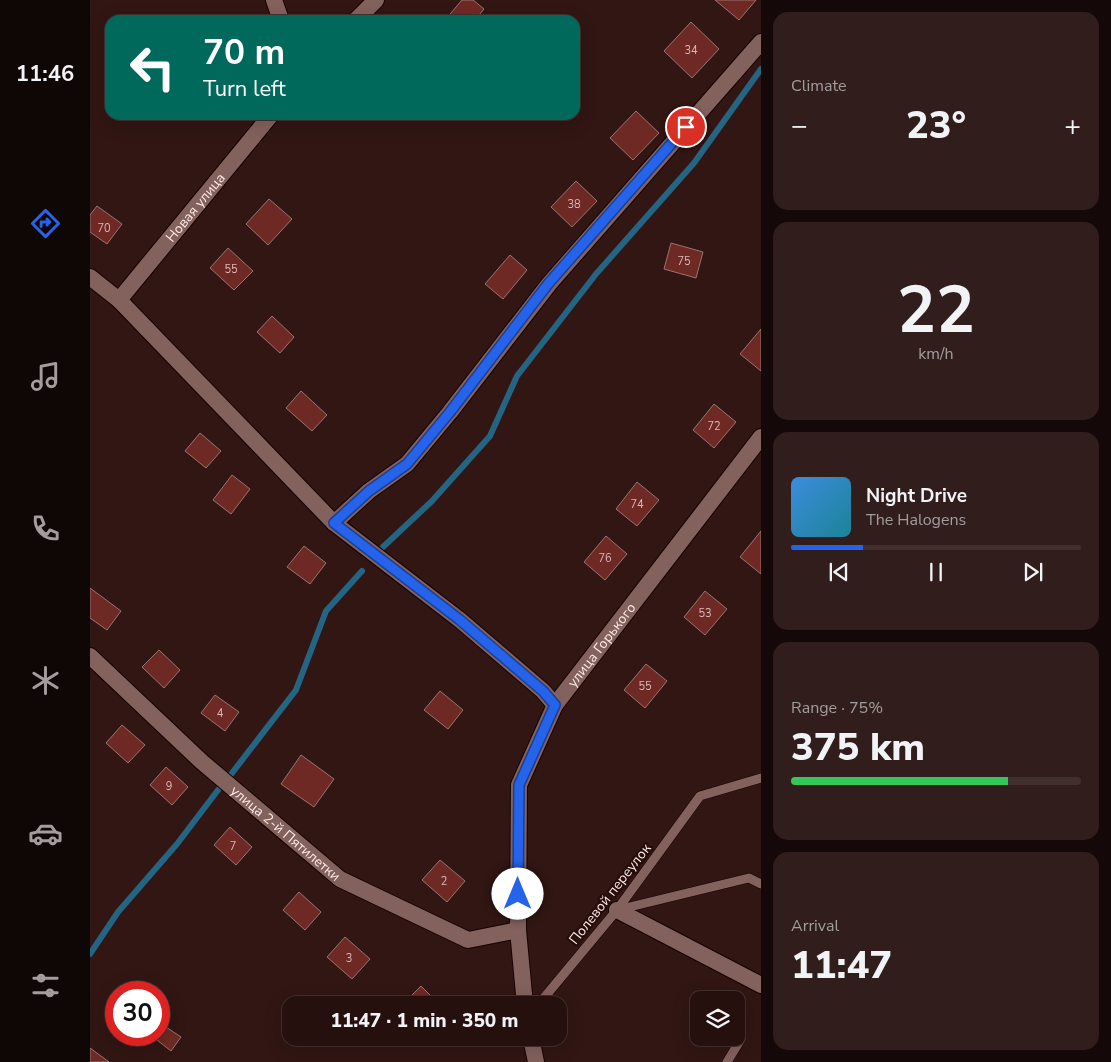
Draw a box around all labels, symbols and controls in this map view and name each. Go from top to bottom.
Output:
text: 70 m [203,29,285,76]
icon: left [120,35,185,100]
house number: 34 [684,43,698,58]
text: 11:46 [16,59,74,89]
text: Turn left [203,74,286,104]
text: Climate [791,75,846,97]
text: 23° [906,100,966,151]
pin [665,106,707,148]
text: − [791,107,808,145]
text: + [1064,107,1081,145]
icon: arrive [672,113,700,141]
street label: Новая улица [161,169,229,246]
house number: 38 [567,197,581,212]
icon: directions [28,206,63,241]
house number: 70 [97,221,111,236]
house number: 75 [677,254,691,269]
house number: 55 [224,262,238,277]
text: 22 [897,266,975,355]
text: km/h [918,343,954,365]
icon: music [28,359,63,394]
house number: 72 [707,419,721,434]
text: Night Drive [866,483,967,509]
house number: 74 [630,497,644,512]
text: The Halogens [866,509,966,531]
icon: phone [28,511,63,546]
house number: 76 [598,551,612,566]
icon: previous [825,558,853,586]
icon: pause [922,558,950,586]
icon: next [1019,558,1047,586]
street label: улица Горького [563,599,640,691]
house number: 53 [698,606,712,621]
icon: climate [28,663,63,698]
house number: 55 [638,679,652,694]
text: Range · 75% [791,697,883,719]
house number: 4 [217,706,224,721]
text: 375 km [791,722,925,773]
house number: 9 [166,779,172,794]
street label: улица 2-й Пятилетки [227,781,345,885]
icon: car [28,816,63,851]
house number: 7 [230,839,236,854]
street label: Полевой переулок [565,839,656,948]
position arrow [491,867,543,919]
house number: 2 [441,874,447,889]
text: Arrival [791,915,839,937]
text: 11:47 [791,940,892,991]
house number: 3 [346,951,352,966]
icon: filters [28,968,63,1003]
speed limit sign: 30 [105,981,170,1046]
map controls [690,991,745,1046]
button: layers [690,991,745,1046]
text: 11:47 · 1 min · 350 m [331,1008,518,1034]

